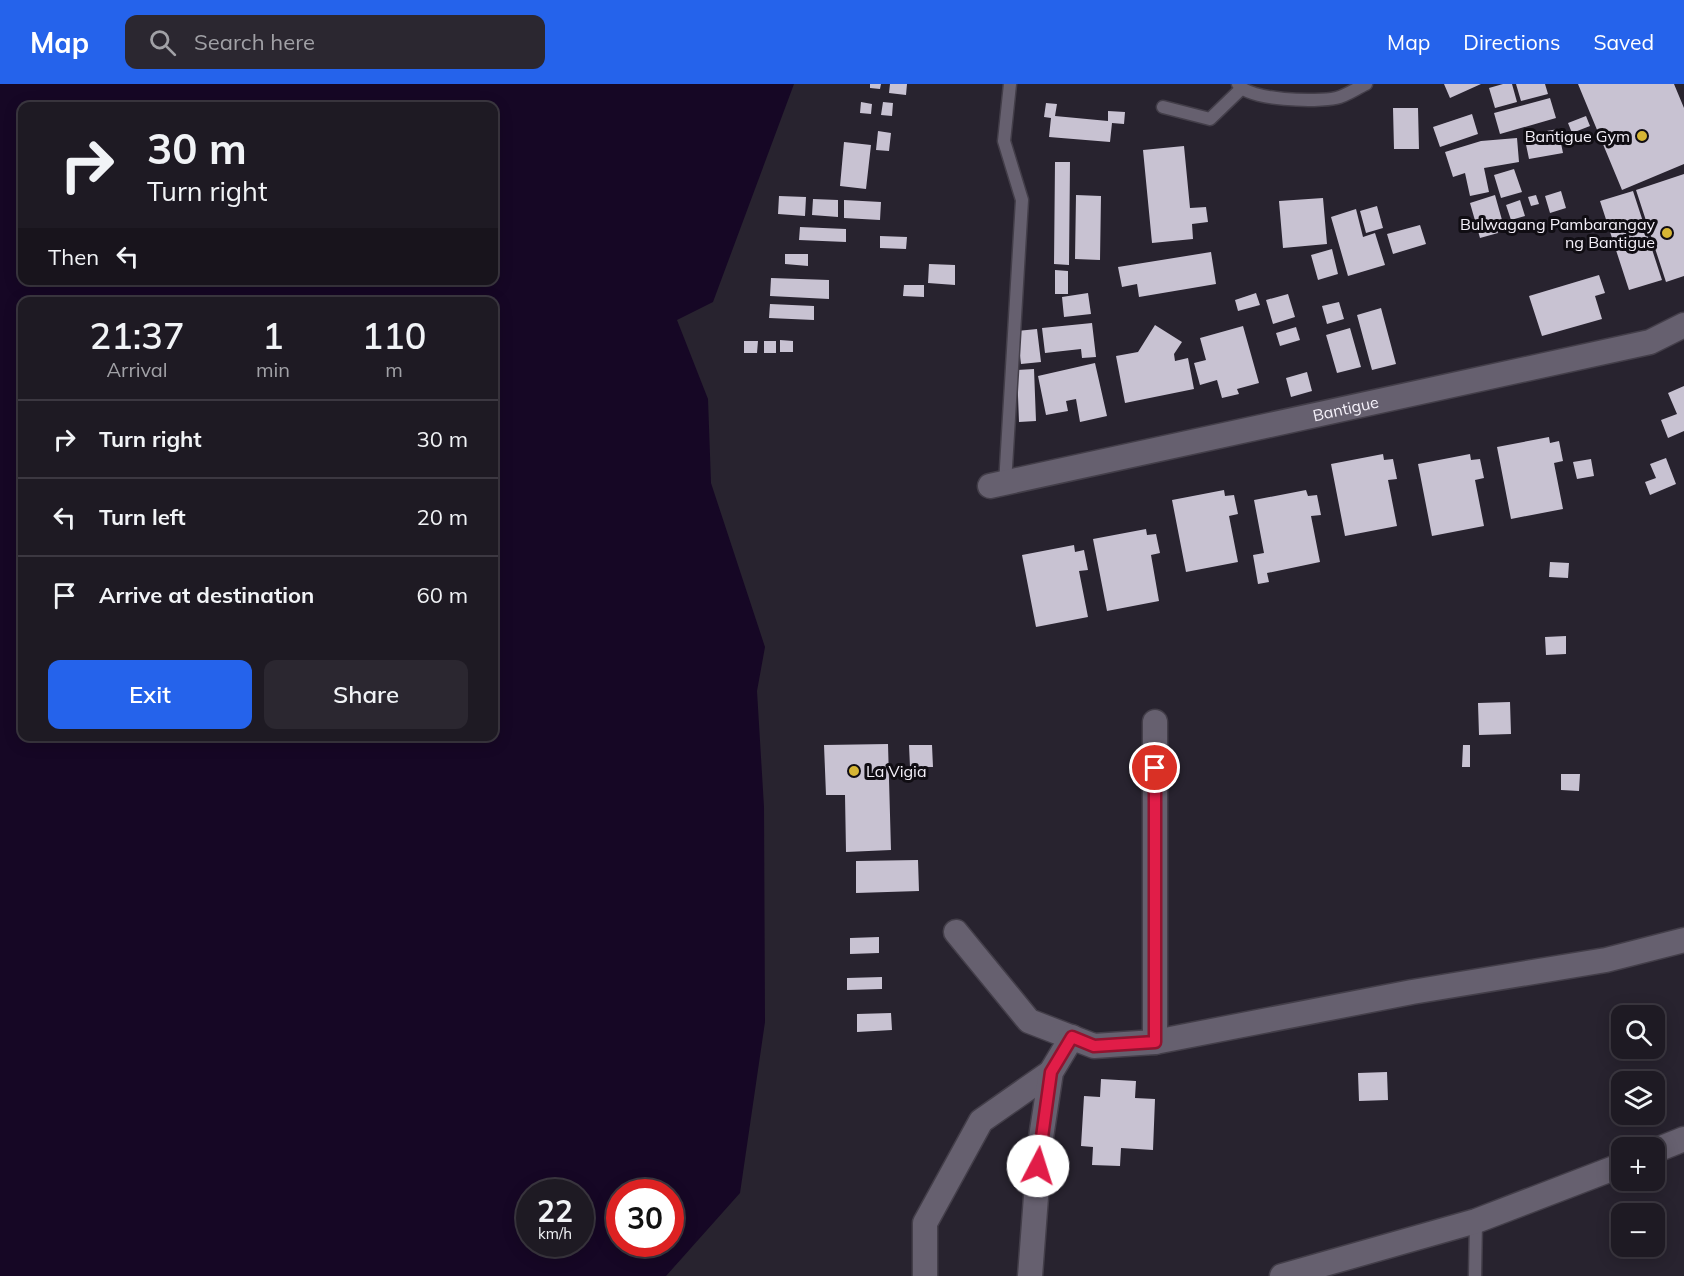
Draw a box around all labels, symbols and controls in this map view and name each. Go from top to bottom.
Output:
search box [125,15,545,69]
text: Map [30,25,89,60]
icon: search [146,26,179,59]
text: Search here [194,28,315,56]
text: Map [1387,29,1430,55]
text: Directions [1463,29,1560,55]
text: Saved [1593,29,1654,55]
text: 30 m [147,122,247,175]
icon: right [48,126,126,204]
place label: Bantigue Gym [1525,126,1630,146]
marker: Bantigue Gym [1635,129,1649,143]
text: Turn right [147,174,267,208]
place label: Bulwagang Pambarangay ng Bantigue [1460,214,1655,252]
marker: Bulwagang Pambarangay ng Bantigue [1660,226,1674,240]
icon: left [111,240,144,273]
text: Then [48,243,99,271]
text: 21:37 [90,313,184,358]
text: 1 [262,313,284,358]
text: 110 [362,313,426,358]
text: Arrival [106,357,168,382]
text: min [256,357,290,382]
text: m [385,357,403,382]
street label: Bantigue [1311,392,1380,425]
icon: right [48,423,81,456]
text: Turn right [99,425,202,453]
text: 30 m [417,425,468,453]
icon: left [48,501,81,534]
text: Turn left [99,503,186,531]
text: 20 m [417,503,468,531]
icon: arrive [48,579,81,612]
text: Arrive at destination [99,581,314,609]
text: 60 m [417,581,468,609]
button: Exit [48,660,252,729]
button: Share [264,660,468,729]
pin [1129,742,1180,793]
icon: arrive [1138,751,1171,784]
place label: La Vigia [866,761,927,781]
marker: La Vigia [847,764,861,778]
map controls [1611,1005,1665,1257]
button: search [1611,1005,1665,1059]
button: layers [1611,1071,1665,1125]
position arrow [1006,1134,1070,1198]
button: + [1611,1137,1665,1191]
speed limit sign: 30 [606,1179,684,1257]
text: 22 [537,1192,573,1230]
button: − [1611,1203,1665,1257]
text: km/h [538,1224,572,1243]

